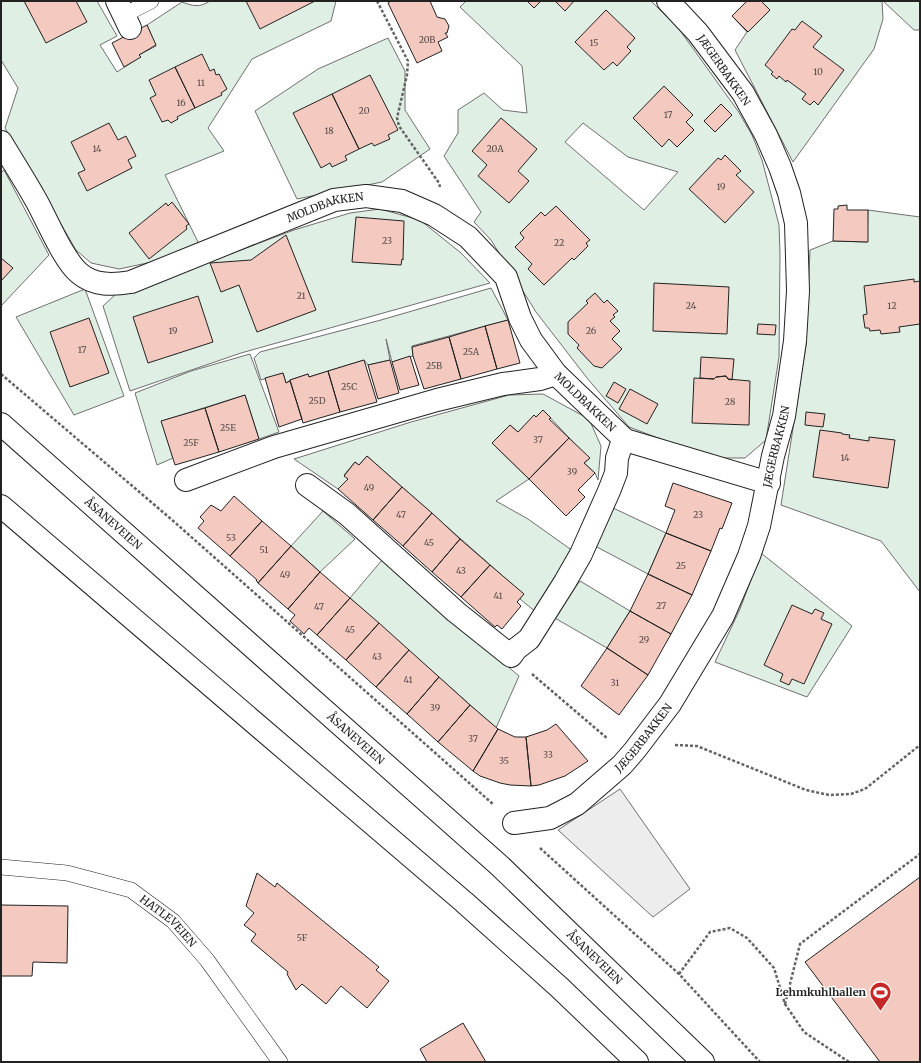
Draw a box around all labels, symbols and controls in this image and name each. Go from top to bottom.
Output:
street label: JÆGERBAKKEN [694,31,754,109]
house number: 20B [419,34,435,45]
house number: 15 [589,37,599,48]
house number: 10 [813,66,823,77]
house number: 11 [197,77,205,88]
house number: 16 [176,97,186,108]
house number: 20 [359,105,370,116]
house number: 17 [664,109,672,120]
house number: 18 [324,125,334,136]
house number: 14 [92,143,102,154]
house number: 20A [486,143,504,154]
house number: 19 [716,181,726,192]
street label: MOLDBAKKEN [285,189,365,225]
house number: 23 [382,235,392,246]
house number: 22 [554,237,564,248]
house number: 21 [296,290,306,301]
house number: 24 [686,300,697,311]
house number: 12 [887,300,897,311]
house number: 19 [168,325,178,336]
house number: 26 [586,325,597,336]
house number: 17 [78,344,86,355]
house number: 25A [463,346,480,357]
house number: 25B [426,360,442,371]
street label: MOLDBAKKEN [551,369,619,435]
house number: 25C [341,381,357,392]
house number: 25D [309,395,326,406]
house number: 28 [725,396,735,407]
street label: JÆGERBAKKEN [760,404,793,490]
house number: 25E [220,422,236,433]
house number: 37 [533,434,543,445]
house number: 25F [183,437,199,448]
house number: 14 [840,452,850,463]
house number: 39 [567,466,577,477]
house number: 49 [364,482,374,493]
street label: ÅSANEVEIEN [81,494,145,553]
house number: 47 [396,509,406,520]
house number: 23 [693,509,703,520]
house number: 53 [226,532,236,543]
house number: 45 [424,537,434,548]
house number: 51 [260,544,268,555]
house number: 25 [676,560,686,571]
house number: 43 [456,565,466,576]
house number: 49 [280,569,290,580]
house number: 41 [494,590,502,601]
house number: 27 [656,600,666,611]
house number: 47 [314,601,324,612]
house number: 45 [345,624,355,635]
house number: 29 [639,634,649,645]
house number: 43 [372,651,382,662]
house number: 41 [404,674,412,685]
house number: 31 [611,677,619,688]
street label: JÆGERBAKKEN [611,700,675,776]
house number: 39 [430,702,440,713]
street label: ÅSANEVEIEN [324,709,388,768]
house number: 37 [468,733,478,744]
house number: 33 [543,749,553,760]
house number: 35 [499,755,509,766]
street label: HATLEVEIEN [137,892,200,950]
street label: ÅSANEVEIEN [563,927,626,988]
house number: 5F [297,932,308,943]
sports icon: Lehmkuhlhallen [868,979,894,1012]
place label: Lehmkuhlhallen [776,985,867,999]

